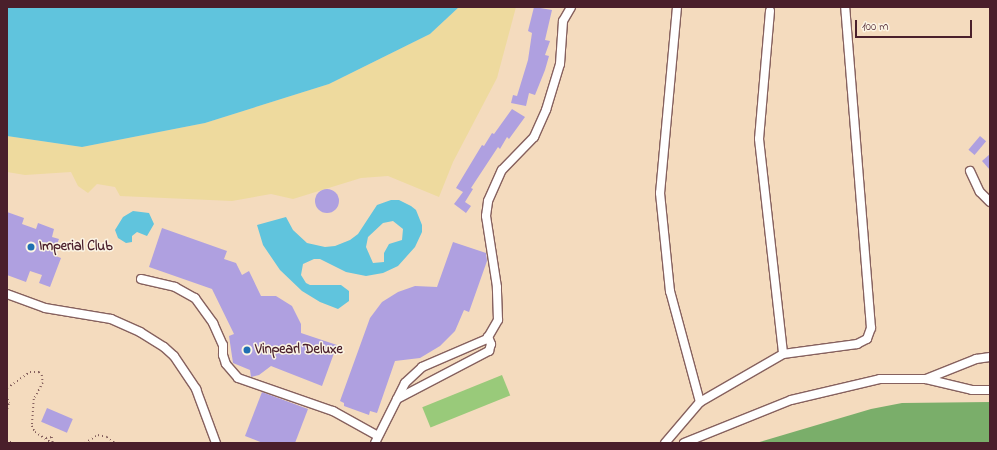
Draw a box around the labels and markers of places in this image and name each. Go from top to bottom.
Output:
place label: Imperial Club [39,239,113,255]
marker: Imperial Club [26,242,36,252]
place label: Vinpearl Deluxe [255,342,343,358]
marker: Vinpearl Deluxe [242,345,252,355]

